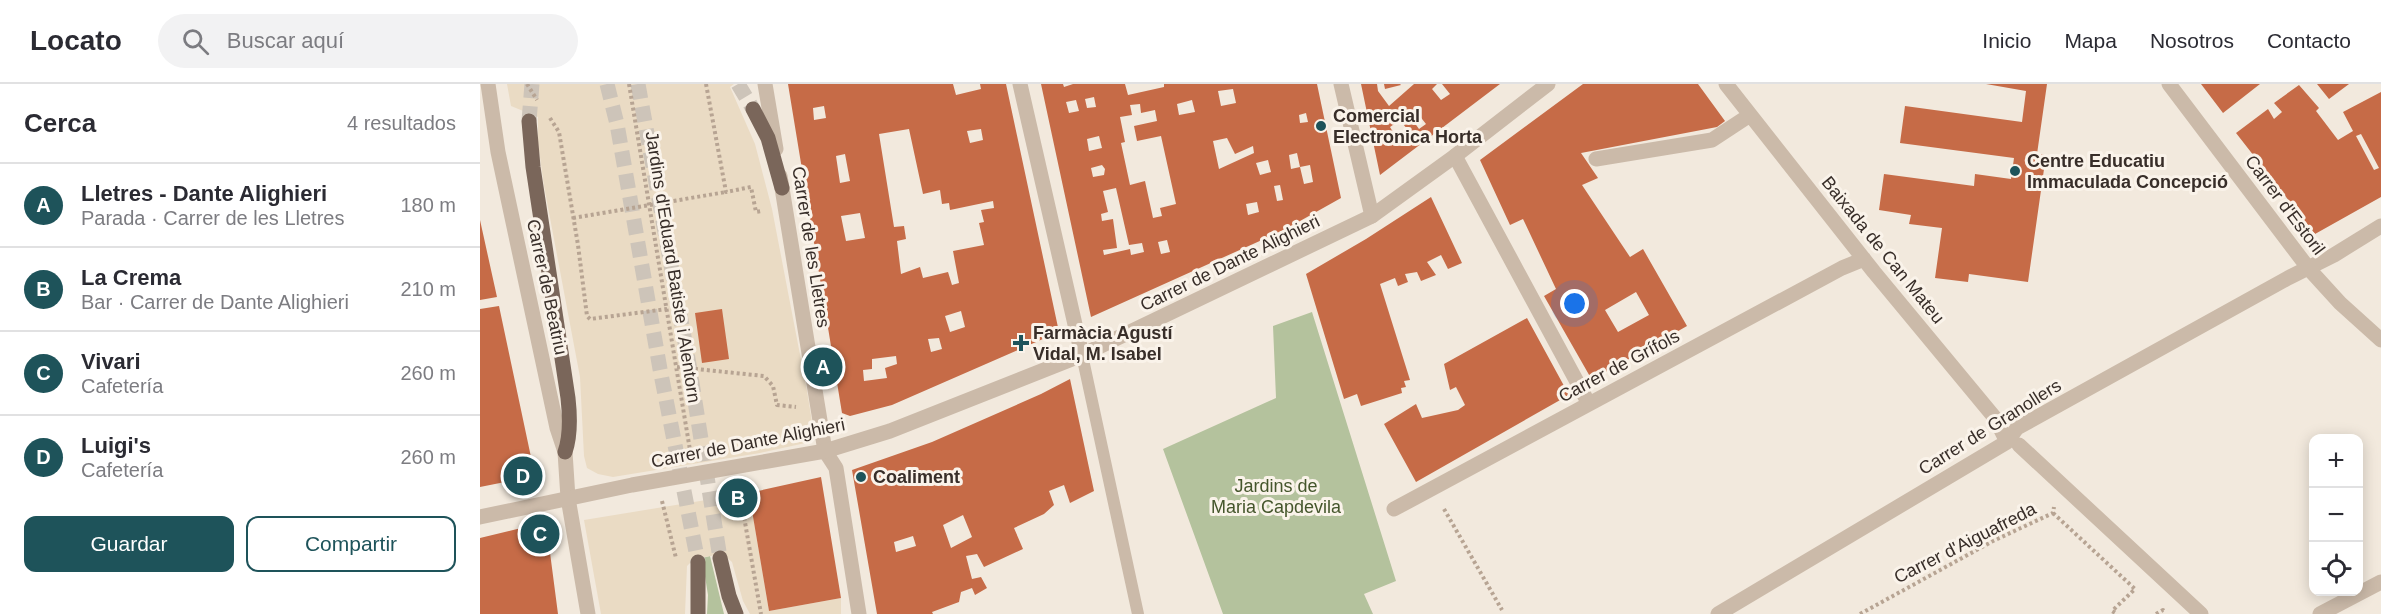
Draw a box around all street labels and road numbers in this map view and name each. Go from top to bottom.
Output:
street label: Jardins d'Eduard Batiste i Alentorn [642,130,704,404]
street label: Carrer d'Estoril [2241,151,2329,259]
street label: Carrer de les Lletres [788,165,834,329]
street label: Baixada de Can Mateu [1818,173,1948,327]
street label: Carrer de Dante Alighieri [1137,211,1323,315]
street label: Carrer de Beatriu [523,217,571,357]
street label: Carrer de Grífols [1555,326,1683,406]
street label: Carrer de Granollers [1915,375,2065,479]
street label: Carrer de Dante Alighieri [649,414,847,472]
street label: Carrer d'Aiguafreda [1891,498,2040,587]

